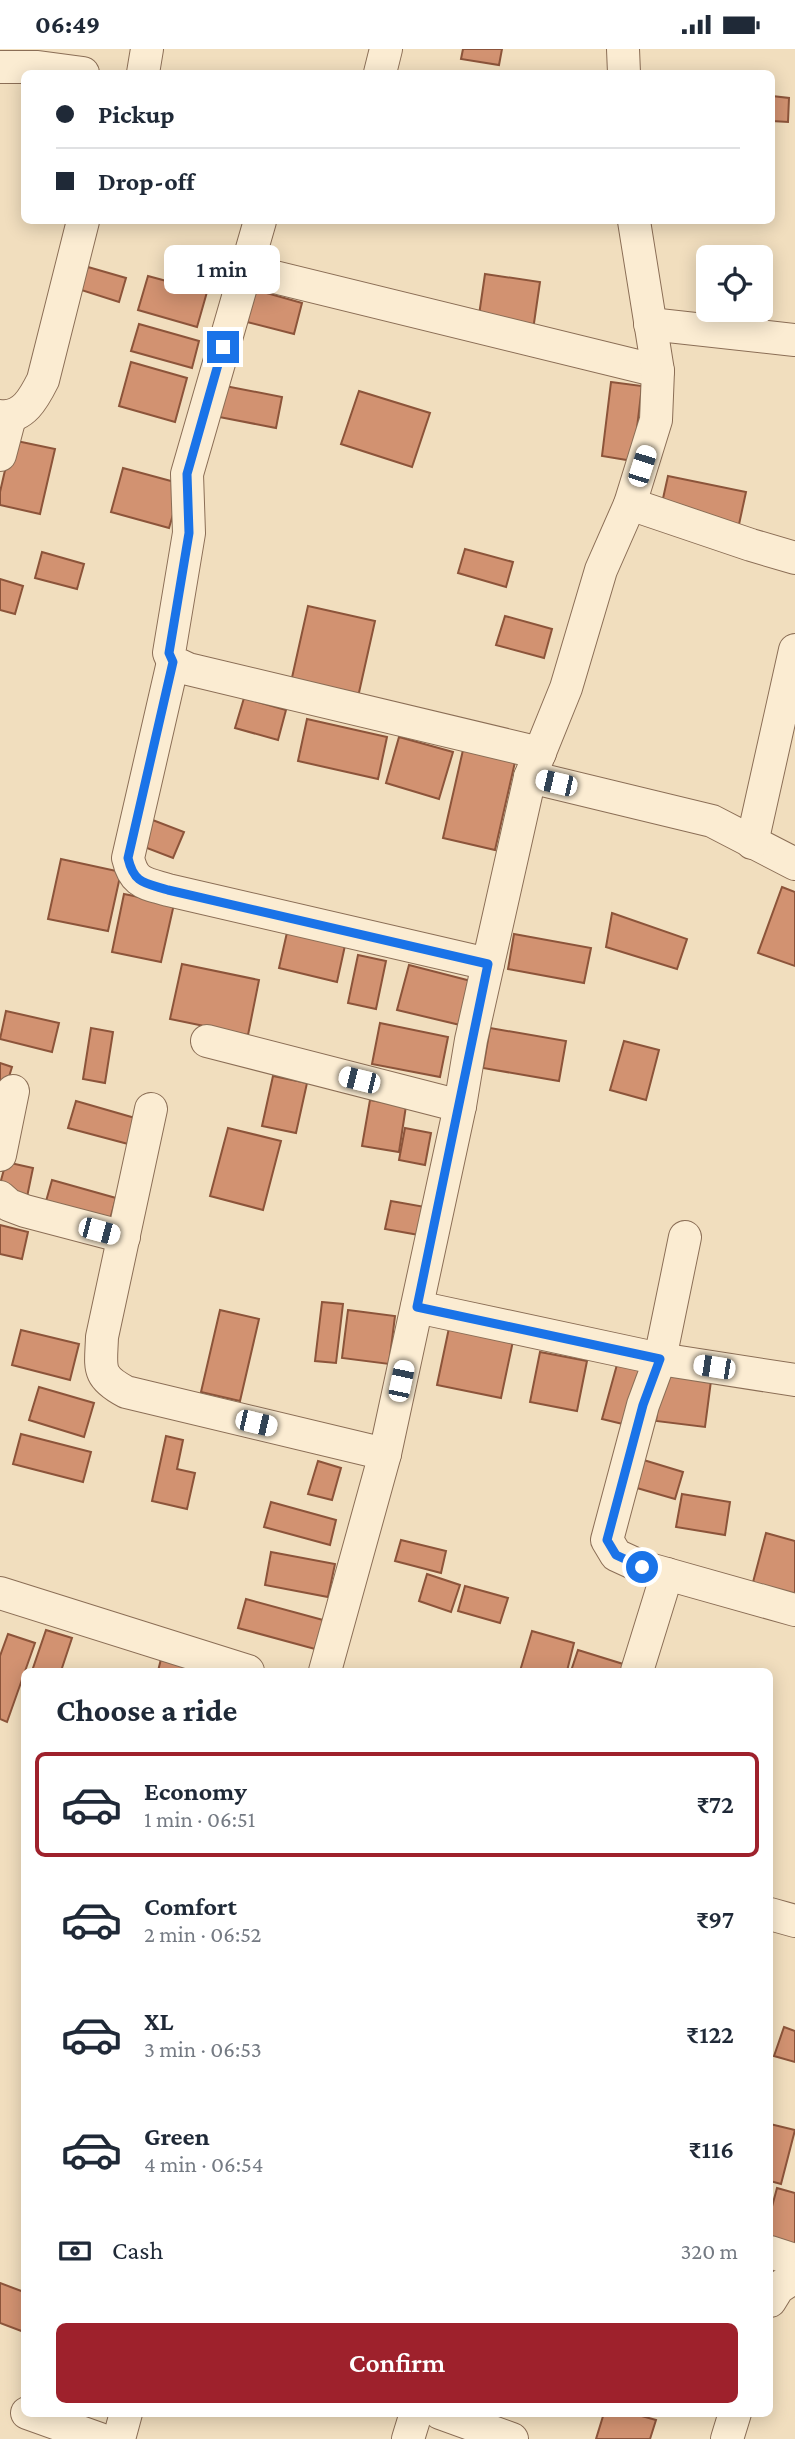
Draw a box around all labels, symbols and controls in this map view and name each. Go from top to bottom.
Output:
text: 06:49 [35,10,100,39]
text: Pickup [98,100,175,129]
text: Drop-off [98,167,195,196]
callout: 1 min [165,245,281,295]
map controls [696,245,773,322]
button: locate [696,245,773,322]
text: 1 min [196,256,248,282]
route end [207,331,239,363]
car [626,443,659,489]
car [534,768,579,798]
car [337,1065,382,1095]
car [76,1215,123,1247]
car [692,1353,737,1381]
car [387,1358,416,1404]
car [234,1408,279,1438]
route start [626,1551,658,1583]
text: Choose a ride [56,1692,237,1728]
icon: car [60,1773,123,1836]
text: Economy [144,1777,247,1806]
text: ₹72 [697,1790,734,1819]
text: 1 min · 06:51 [144,1806,255,1832]
icon: car [60,1888,123,1951]
text: Comfort [144,1892,237,1921]
text: ₹97 [696,1905,734,1934]
text: 2 min · 06:52 [144,1921,261,1947]
icon: car [60,2003,123,2066]
text: XL [144,2007,173,2036]
text: ₹122 [686,2020,734,2049]
text: 3 min · 06:53 [144,2036,262,2062]
icon: car [60,2118,123,2181]
text: Green [144,2122,210,2151]
text: ₹116 [688,2135,734,2164]
text: 4 min · 06:54 [144,2151,264,2177]
icon: cash [56,2232,94,2270]
text: Cash [112,2236,163,2265]
text: 320 m [680,2238,738,2264]
button: Confirm [56,2323,738,2403]

